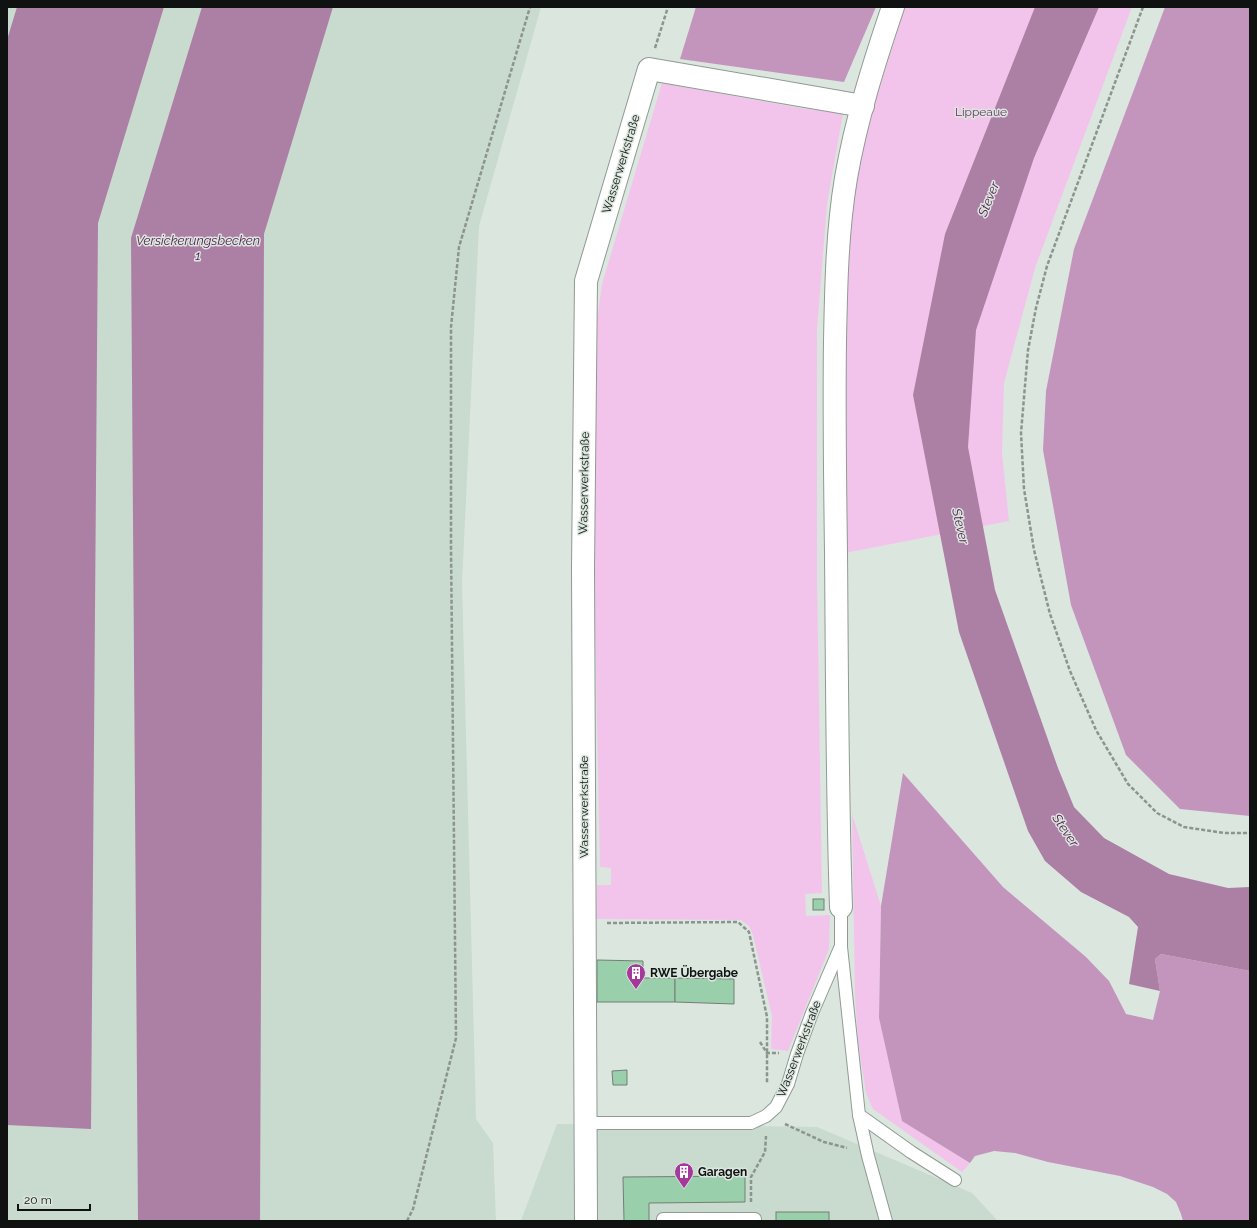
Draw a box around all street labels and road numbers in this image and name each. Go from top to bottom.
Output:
street label: Wasserwerkstraße [599,113,643,215]
street label: Wasserwerkstraße [576,432,592,534]
street label: Wasserwerkstraße [577,756,591,858]
street label: Wasserwerkstraße [774,999,824,1099]

